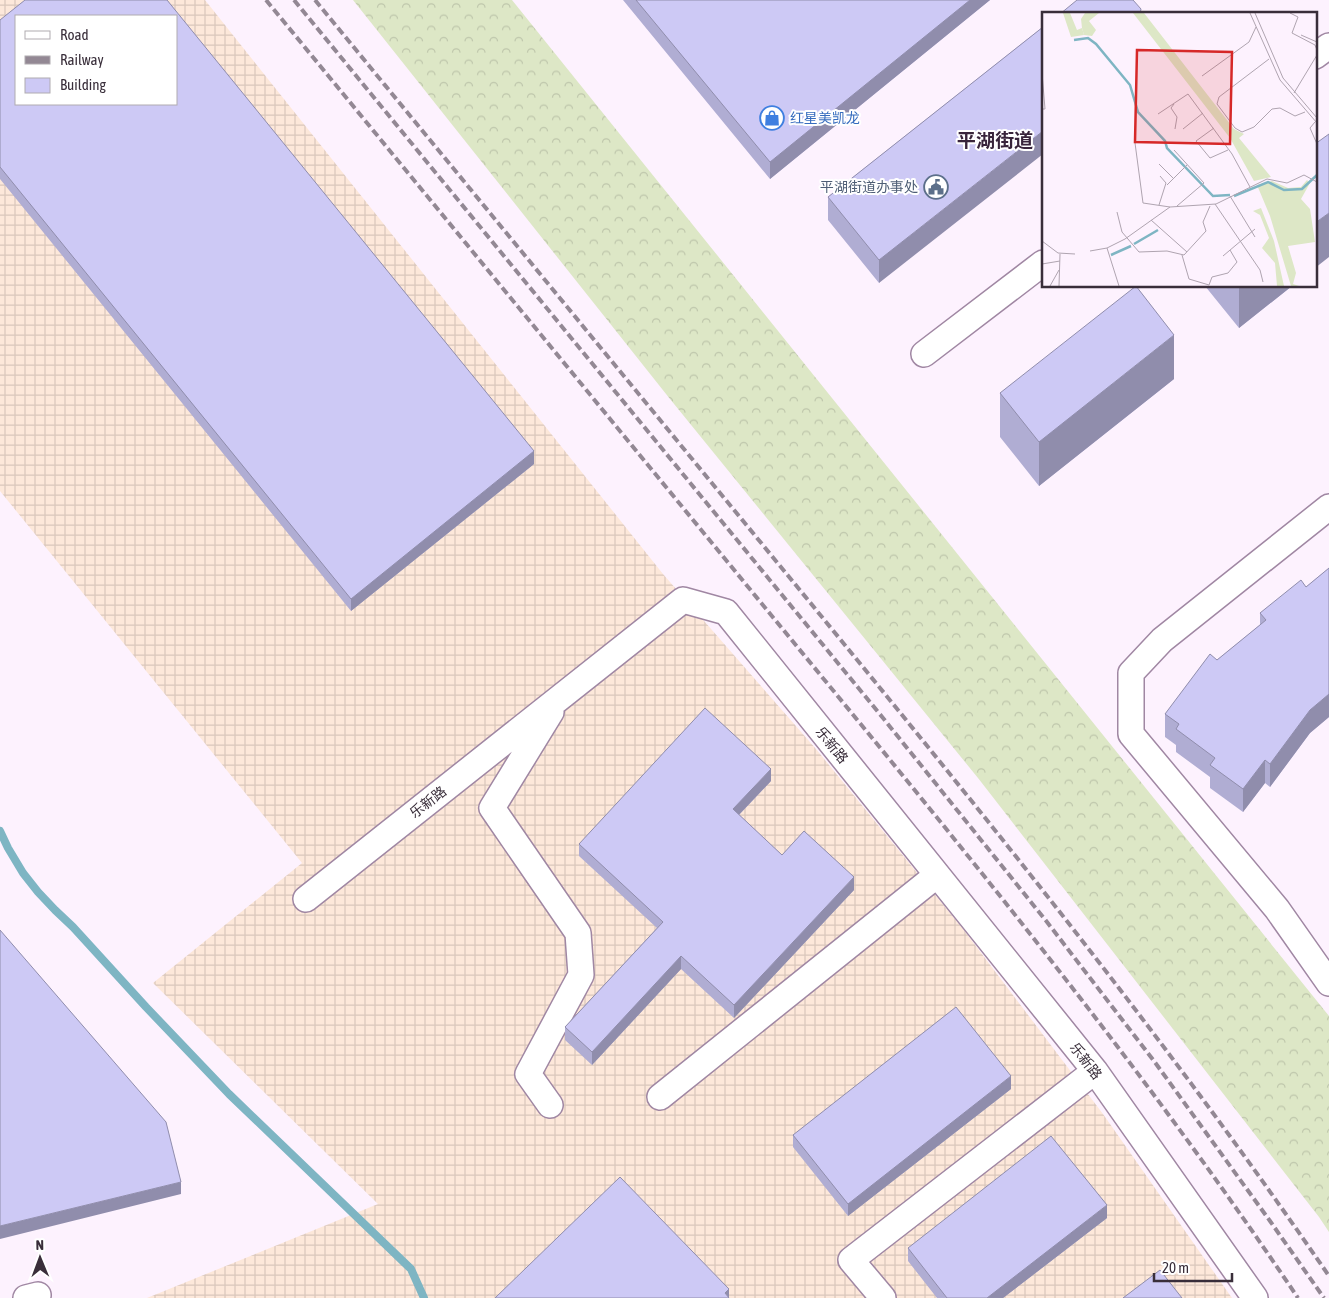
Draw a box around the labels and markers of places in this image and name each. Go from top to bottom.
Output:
shop icon: 红星美凯龙 [759,105,785,131]
place label: 红星美凯龙 [790,110,860,126]
public building icon: 平湖街道办事处 [923,174,949,200]
place label: 平湖街道办事处 [820,179,918,195]

